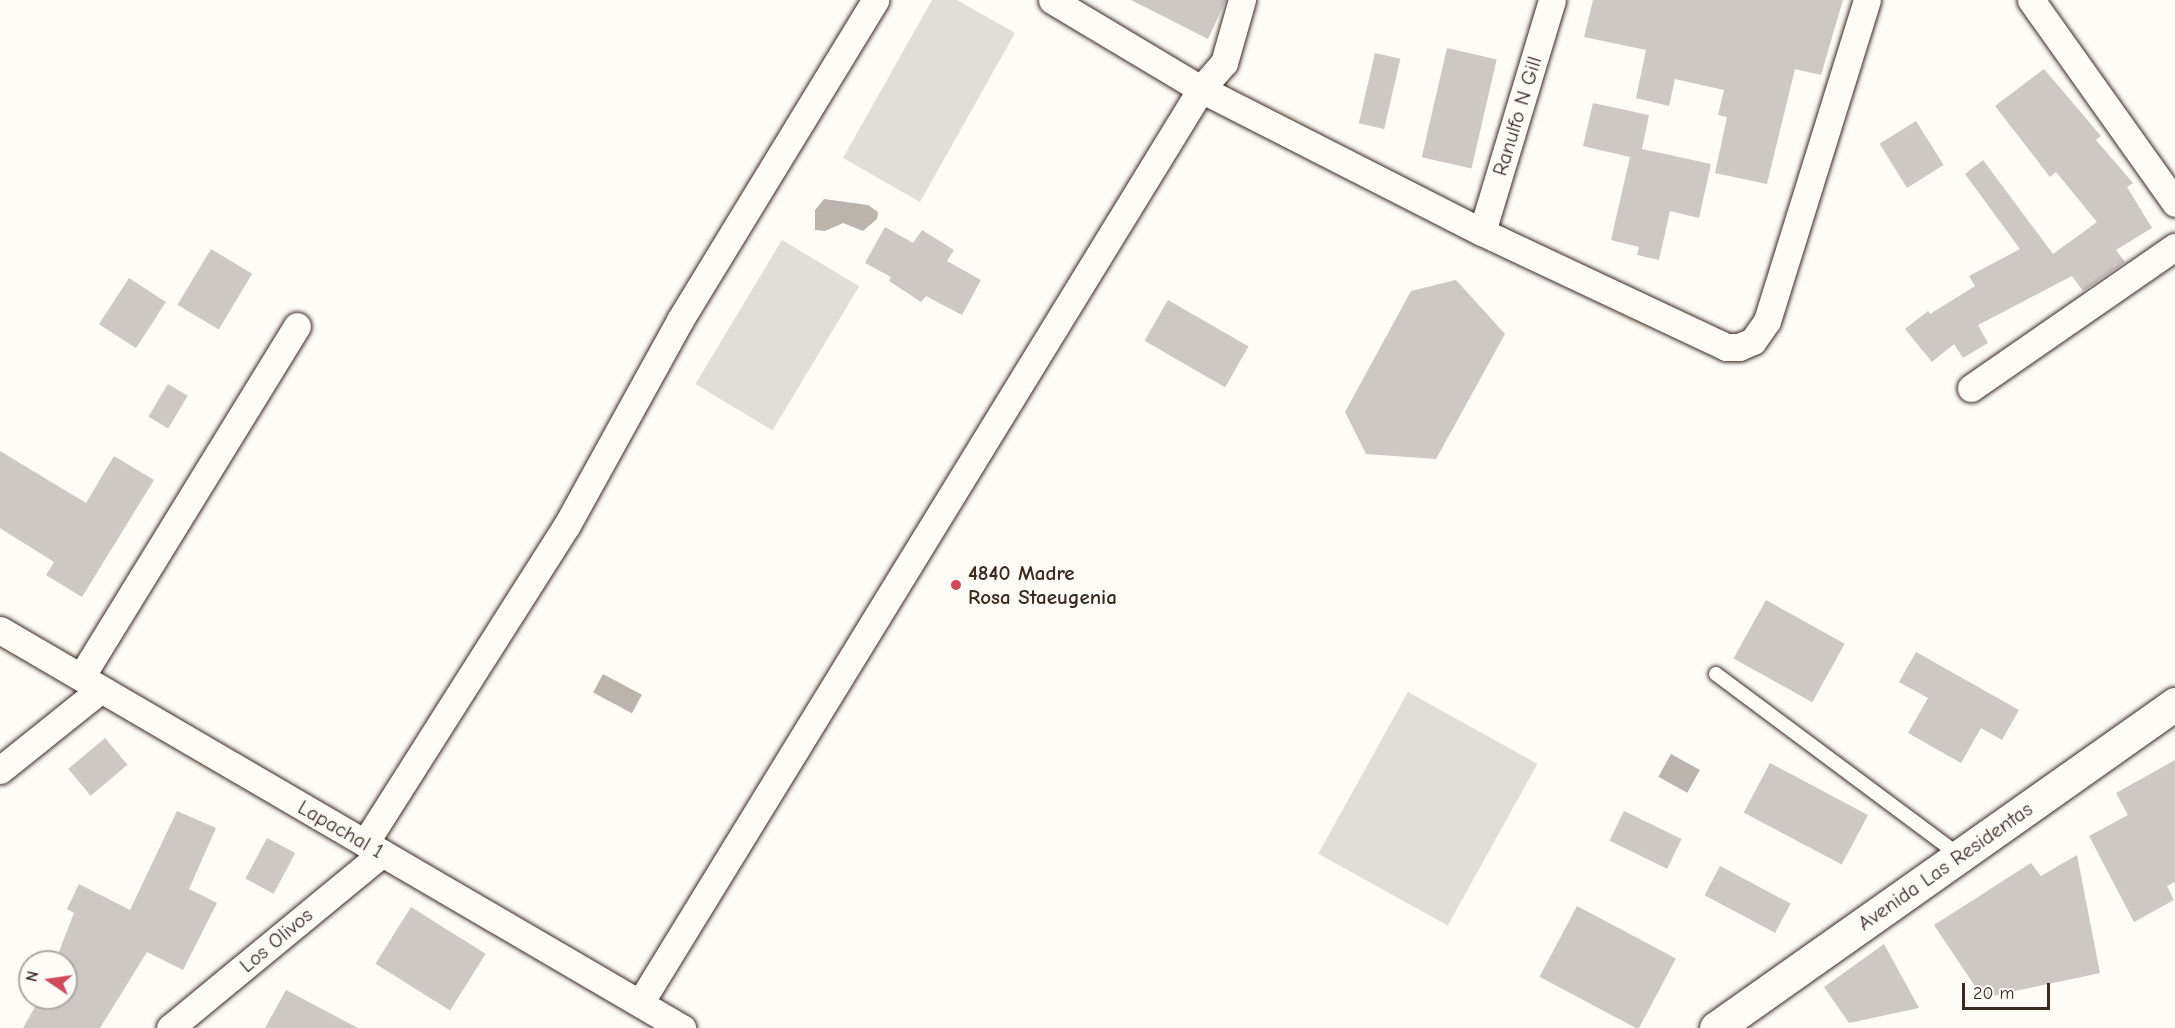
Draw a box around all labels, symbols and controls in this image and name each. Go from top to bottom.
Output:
street label: Ranulfo N Gill [1487,53,1547,179]
place label: 4840 Madre Rosa Staeugenia [968,560,1117,610]
marker: 4840 Madre Rosa Staeugenia [949,578,963,592]
street label: Lapachal 1 [294,794,388,864]
street label: Avenida Las Residentas [1853,796,2037,936]
street label: Los Olivos [234,902,318,978]
north arrow [18,950,78,1010]
text: N [22,969,42,984]
scale bar [1965,971,2054,1009]
text: 20 m [1973,983,2014,1004]

